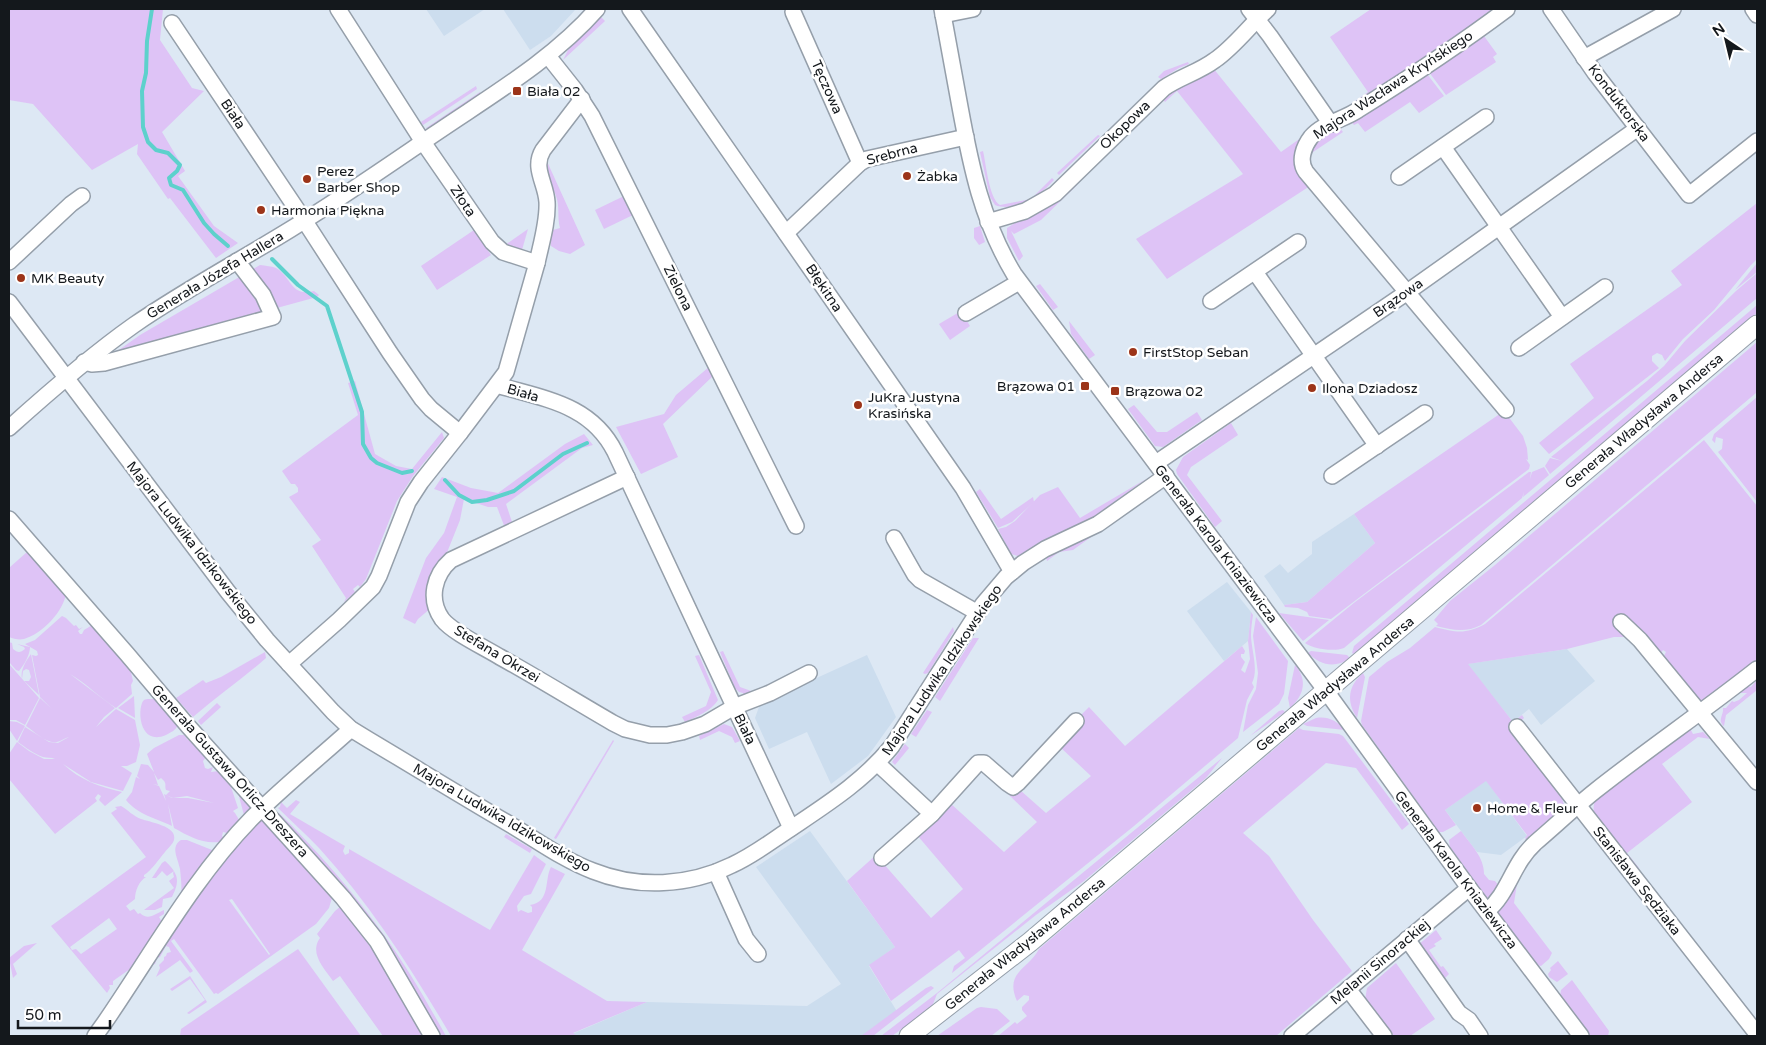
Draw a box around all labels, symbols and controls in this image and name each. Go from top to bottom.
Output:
north arrow [1701,15,1751,65]
text: N [1709,20,1728,40]
street label: Majora Wacława Kryńskiego [1310,27,1476,143]
street label: Tęczowa [808,57,846,117]
street label: Konduktorska [1584,61,1654,145]
place label: Biała 02 [527,83,581,100]
marker: Biała 02 [511,85,523,97]
street label: Biała [217,96,249,132]
street label: Okopowa [1096,97,1154,153]
street label: Srebrna [865,139,919,169]
place label: Perez Barber Shop [317,163,400,196]
place label: Żabka [917,168,958,185]
marker: Żabka [901,170,913,182]
marker: Perez Barber Shop [301,173,313,185]
street label: Złota [446,182,480,220]
place label: Harmonia Piękna [271,202,384,219]
marker: Harmonia Piękna [255,204,267,216]
street label: Generała Józefa Hallera [144,227,286,323]
street label: Błękitna [802,261,846,315]
street label: Zielona [660,262,696,314]
place label: MK Beauty [31,270,105,287]
marker: MK Beauty [15,272,27,284]
street label: Brązowa [1370,275,1426,321]
place label: FirstStop Seban [1143,344,1249,361]
marker: FirstStop Seban [1127,346,1139,358]
street label: Generała Władysława Andersa [1561,350,1727,492]
place label: Brązowa 01 [997,378,1075,395]
street label: Biała [505,380,541,406]
marker: Brązowa 01 [1079,380,1091,392]
place label: Ilona Dziadosz [1322,380,1418,397]
marker: Ilona Dziadosz [1306,382,1318,394]
place label: Brązowa 02 [1125,383,1203,400]
marker: Brązowa 02 [1109,385,1121,397]
place label: JuKra Justyna Krasińska [868,389,960,422]
marker: JuKra Justyna Krasińska [852,399,864,411]
street label: Majora Ludwika Idzikowskiego [123,458,261,628]
street label: Generała Karola Kniaziewicza [1151,462,1281,626]
street label: Majora Ludwika Idzikowskiego [878,581,1006,759]
street label: Generała Władysława Andersa [1252,613,1418,755]
street label: Stefana Okrzei [451,622,543,686]
street label: Generała Gustawa Orlicz-Dreszera [148,681,312,861]
street label: Biała [730,711,760,747]
street label: Majora Ludwika Idzikowskiego [410,760,594,876]
street label: Generała Karola Kniaziewicza [1391,788,1521,952]
place label: Home & Fleur [1487,800,1579,817]
marker: Home & Fleur [1471,802,1483,814]
street label: Stanisława Sędziaka [1589,823,1685,939]
street label: Generała Władysława Andersa [941,874,1109,1014]
street label: Melanii Sinorackiej [1327,916,1433,1008]
scale bar [18,998,110,1030]
text: 50 m [25,1006,62,1024]

